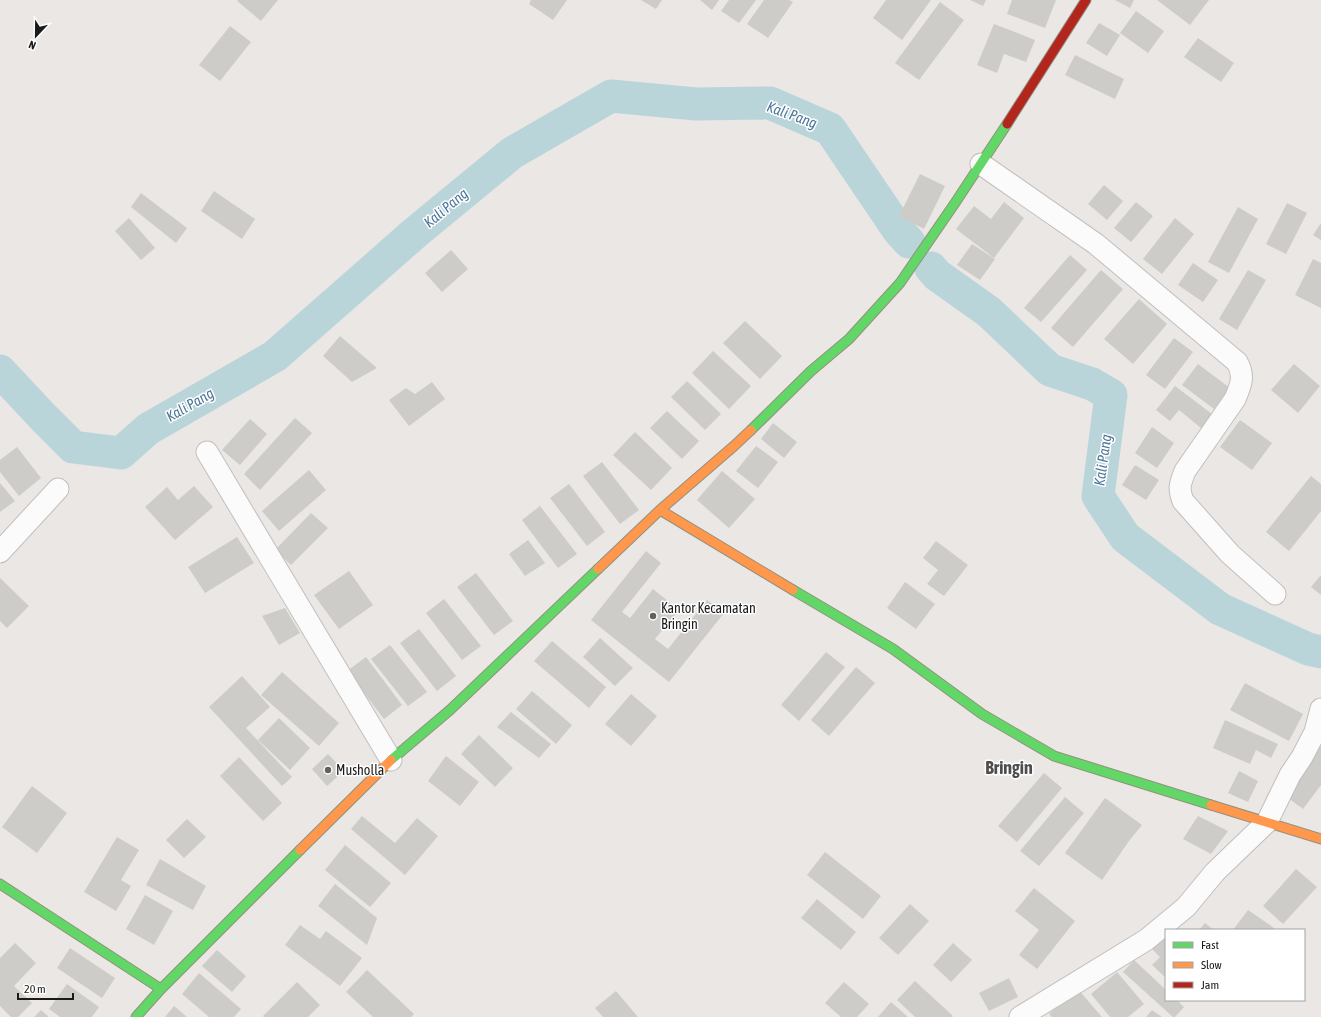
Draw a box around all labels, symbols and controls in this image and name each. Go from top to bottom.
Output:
north arrow [16,16,56,56]
text: N [27,38,38,52]
water label: Kali Pang [765,98,820,131]
water label: Kali Pang [420,184,471,231]
water label: Kali Pang [163,384,217,425]
water label: Kali Pang [1090,433,1115,487]
place label: Kantor Kecamatan Bringin [661,600,756,632]
marker: Kantor Kecamatan Bringin [648,611,658,621]
district label: Bringin [985,757,1033,778]
place label: Musholla [336,762,384,778]
marker: Musholla [323,765,333,775]
legend [1165,929,1305,1001]
text: Fast [1201,938,1219,952]
text: Slow [1201,958,1222,972]
scale bar [18,975,73,1001]
text: Jam [1201,978,1219,992]
text: 20 m [24,982,46,996]

